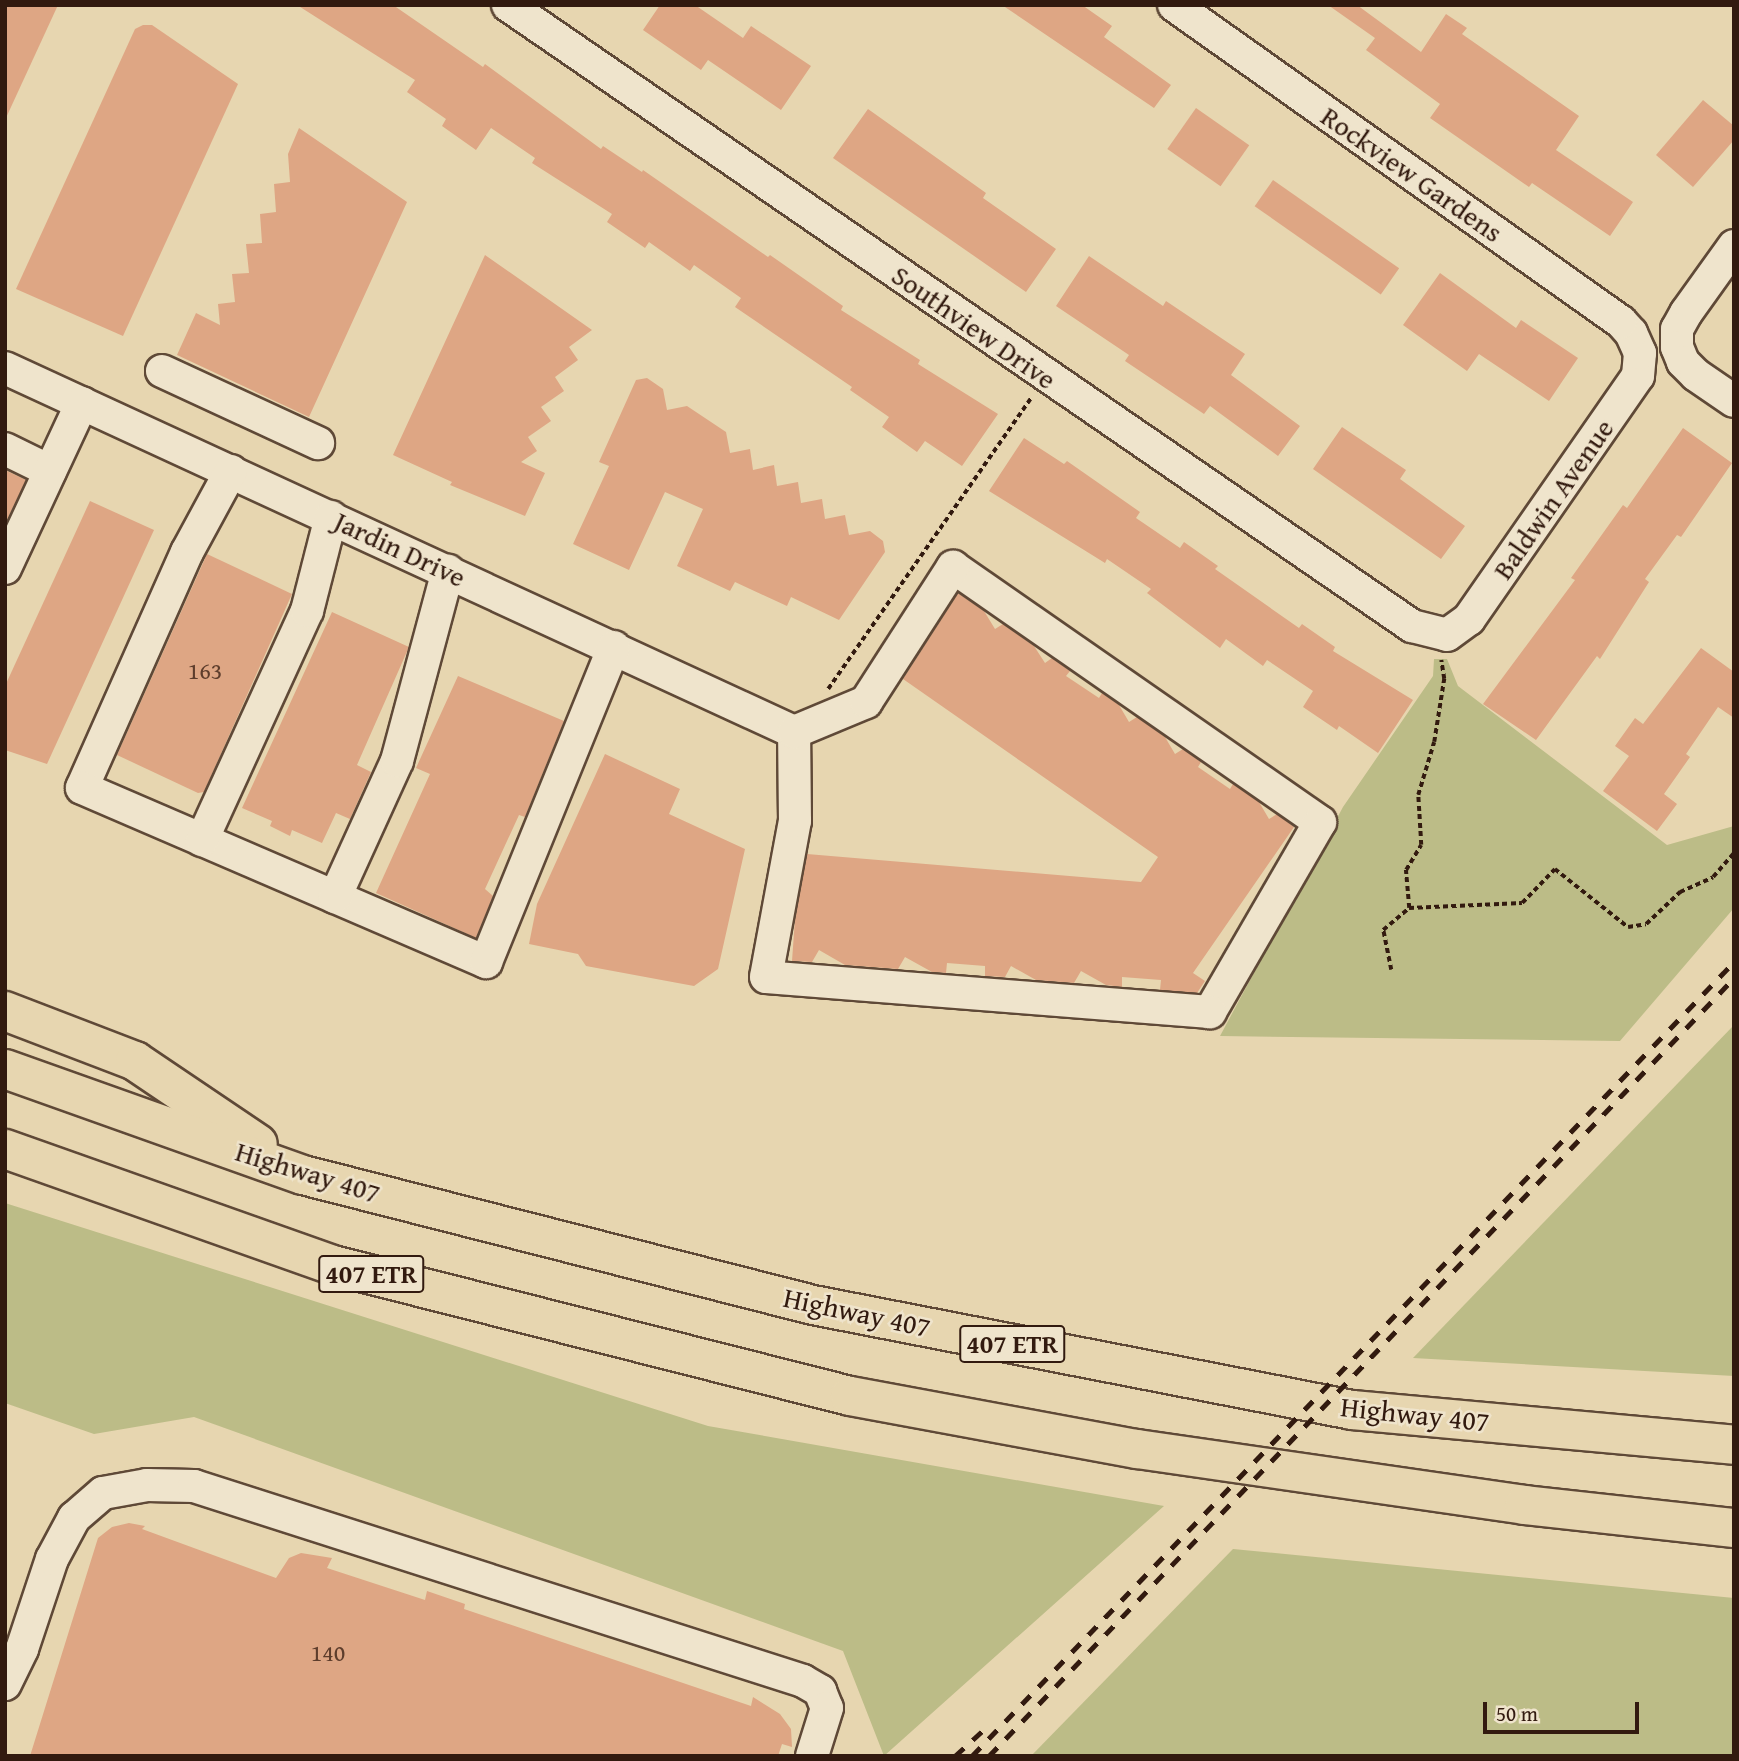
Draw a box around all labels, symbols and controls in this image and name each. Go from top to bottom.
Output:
street label: Rockview Gardens [1315,99,1509,249]
street label: Southview Drive [886,258,1062,396]
street label: Baldwin Avenue [1485,413,1621,585]
street label: Jardin Drive [329,504,471,594]
house number: 163 [188,657,222,685]
street label: Highway 407 [232,1134,384,1210]
road number: 407 ETR [317,1252,425,1296]
street label: Highway 407 [780,1280,934,1344]
road number: 407 ETR [958,1322,1066,1366]
street label: Highway 407 [1339,1389,1491,1439]
house number: 140 [311,1639,345,1667]
scale bar [1487,1688,1643,1732]
text: 50 m [1496,1698,1538,1729]

